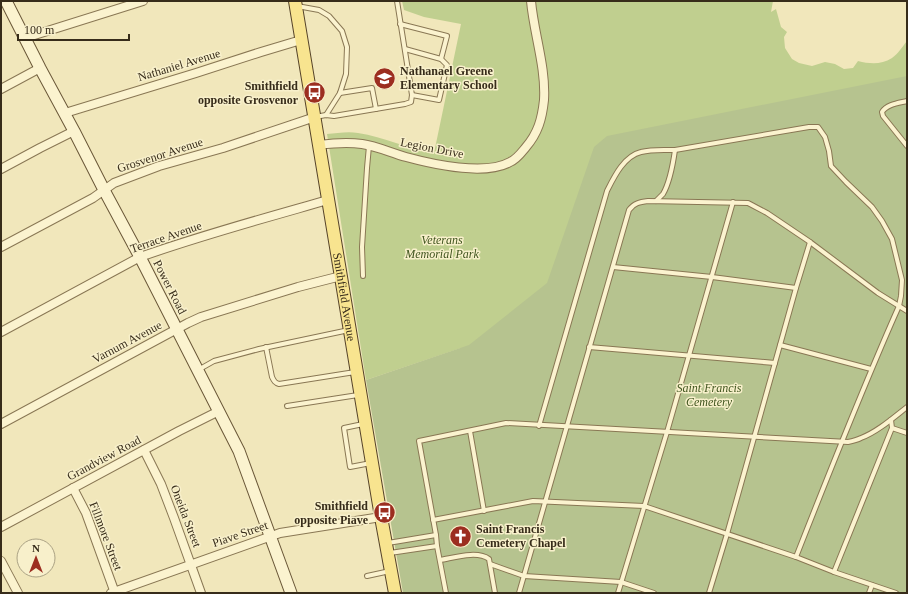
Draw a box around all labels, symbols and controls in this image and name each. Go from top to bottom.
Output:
scale bar [18,16,129,42]
text: 100 m [24,23,55,37]
street label: Nathaniel Avenue [136,46,222,84]
place label: Nathanael Greene Elementary School [400,64,498,92]
school or university icon: Nathanael Greene Elementary School [371,65,397,91]
place label: Smithfield opposite Grosvenor [198,79,299,107]
bus stop icon: Smithfield opposite Grosvenor [301,80,327,106]
street label: Grosvenor Avenue [115,135,205,175]
street label: Legion Drive [399,135,465,161]
street label: Terrace Avenue [128,218,204,256]
park label: Veterans Memorial Park [404,233,479,261]
street label: Smithfield Avenue [330,252,359,342]
street label: Power Road [150,258,190,316]
street label: Varnum Avenue [90,318,164,366]
park label: Saint Francis Cemetery [677,381,742,409]
street label: Grandview Road [65,433,143,483]
street label: Oneida Street [168,483,205,550]
place label: Smithfield opposite Piave [294,499,369,527]
street label: Fillmore Street [87,500,126,573]
bus stop icon: Smithfield opposite Piave [371,500,397,526]
street label: Piave Street [210,518,270,550]
place label: Saint Francis Cemetery Chapel [476,522,566,550]
church icon: Saint Francis Cemetery Chapel [448,523,474,549]
north arrow [16,538,56,578]
text: N [32,542,40,554]

